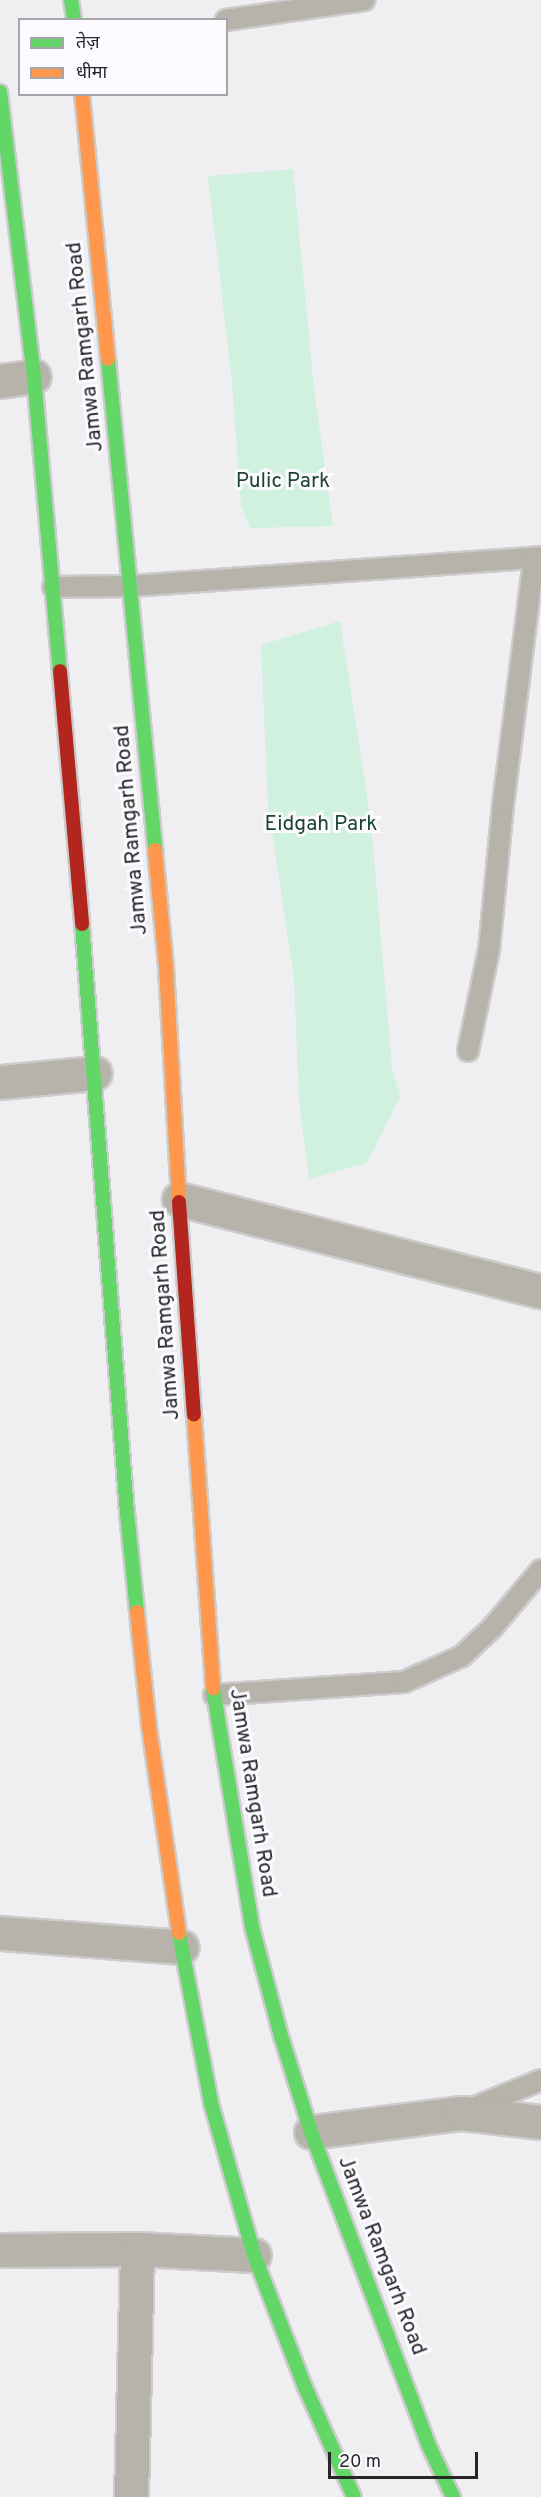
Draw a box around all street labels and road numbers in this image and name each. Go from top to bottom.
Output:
street label: Jamwa Ramgarh Road [62,241,110,453]
street label: Jamwa Ramgarh Road [110,724,154,936]
street label: Jamwa Ramgarh Road [146,1209,186,1421]
street label: Jamwa Ramgarh Road [223,1687,281,1899]
street label: Jamwa Ramgarh Road [331,2153,431,2359]

